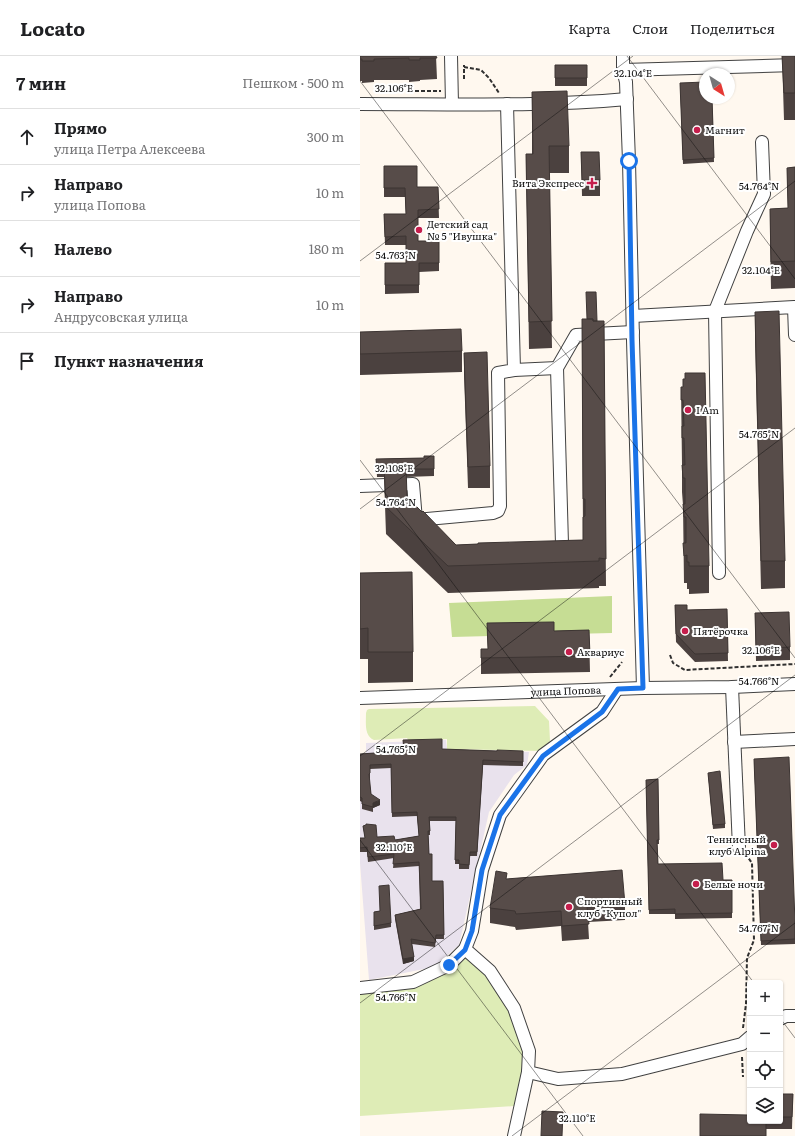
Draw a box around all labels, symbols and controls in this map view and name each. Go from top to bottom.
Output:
text: Locato [20,14,85,42]
text: Карта [568,18,610,38]
text: Слои [632,18,668,38]
text: Поделиться [690,18,775,38]
text: 32.104°E [614,65,652,80]
north arrow [699,68,735,104]
text: 7 мин [16,70,66,95]
text: Пешком · 500 m [242,73,344,92]
text: 32.106°E [375,80,413,95]
text: Прямо [54,116,107,139]
place label: Магнит [705,122,745,137]
marker: Магнит [692,125,702,135]
icon: ahead [16,126,38,148]
text: 300 m [307,127,344,146]
text: улица Петра Алексеева [54,139,205,158]
route start [620,152,638,170]
text: Направо [54,172,123,195]
place label: Вита Экспресс [512,175,584,190]
marker: Вита Экспресс [587,178,597,188]
text: 54.764°N [739,178,779,193]
icon: right [16,182,38,204]
text: 10 m [316,183,344,202]
text: улица Попова [54,195,146,214]
place label: Детский сад № 5 "Ивушка" [427,216,497,243]
marker: Детский сад № 5 "Ивушка" [414,225,424,235]
text: Налево [54,237,112,260]
icon: left [16,238,38,260]
text: 180 m [309,239,344,258]
text: 54.763°N [376,247,416,262]
text: 32.104°E [742,262,780,277]
text: Направо [54,284,123,307]
icon: right [16,294,38,316]
text: 10 m [316,295,344,314]
text: Андрусовская улица [54,307,188,326]
text: Пункт назначения [54,349,204,372]
icon: arrive [16,350,38,372]
place label: I Am [696,402,719,417]
marker: I Am [683,405,693,415]
text: 54.765°N [739,426,779,441]
text: 32.108°E [375,460,413,475]
text: 54.764°N [376,494,416,509]
place label: Пятёрочка [693,623,749,638]
marker: Пятёрочка [680,626,690,636]
text: 32.106°E [742,642,780,657]
place label: Аквариус [577,644,624,659]
marker: Аквариус [564,647,574,657]
text: 54.766°N [739,673,779,688]
street label: улица Попова [530,681,602,699]
text: 54.765°N [376,741,416,756]
place label: Теннисный клуб Alpina [707,831,767,858]
text: 32.110°E [375,839,413,854]
marker: Теннисный клуб Alpina [769,840,779,850]
place label: Белые ночи [704,876,763,891]
marker: Белые ночи [691,879,701,889]
place label: Спортивный клуб "Купол" [577,893,643,920]
marker: Спортивный клуб "Купол" [564,902,574,912]
text: 54.767°N [739,920,779,935]
route end [440,956,458,974]
map controls [747,980,783,1124]
button: + [747,980,783,1016]
text: 54.766°N [376,989,416,1004]
button: − [747,1016,783,1052]
button: locate [747,1052,783,1088]
button: layers [747,1088,783,1124]
text: 32.110°E [558,1110,596,1125]

